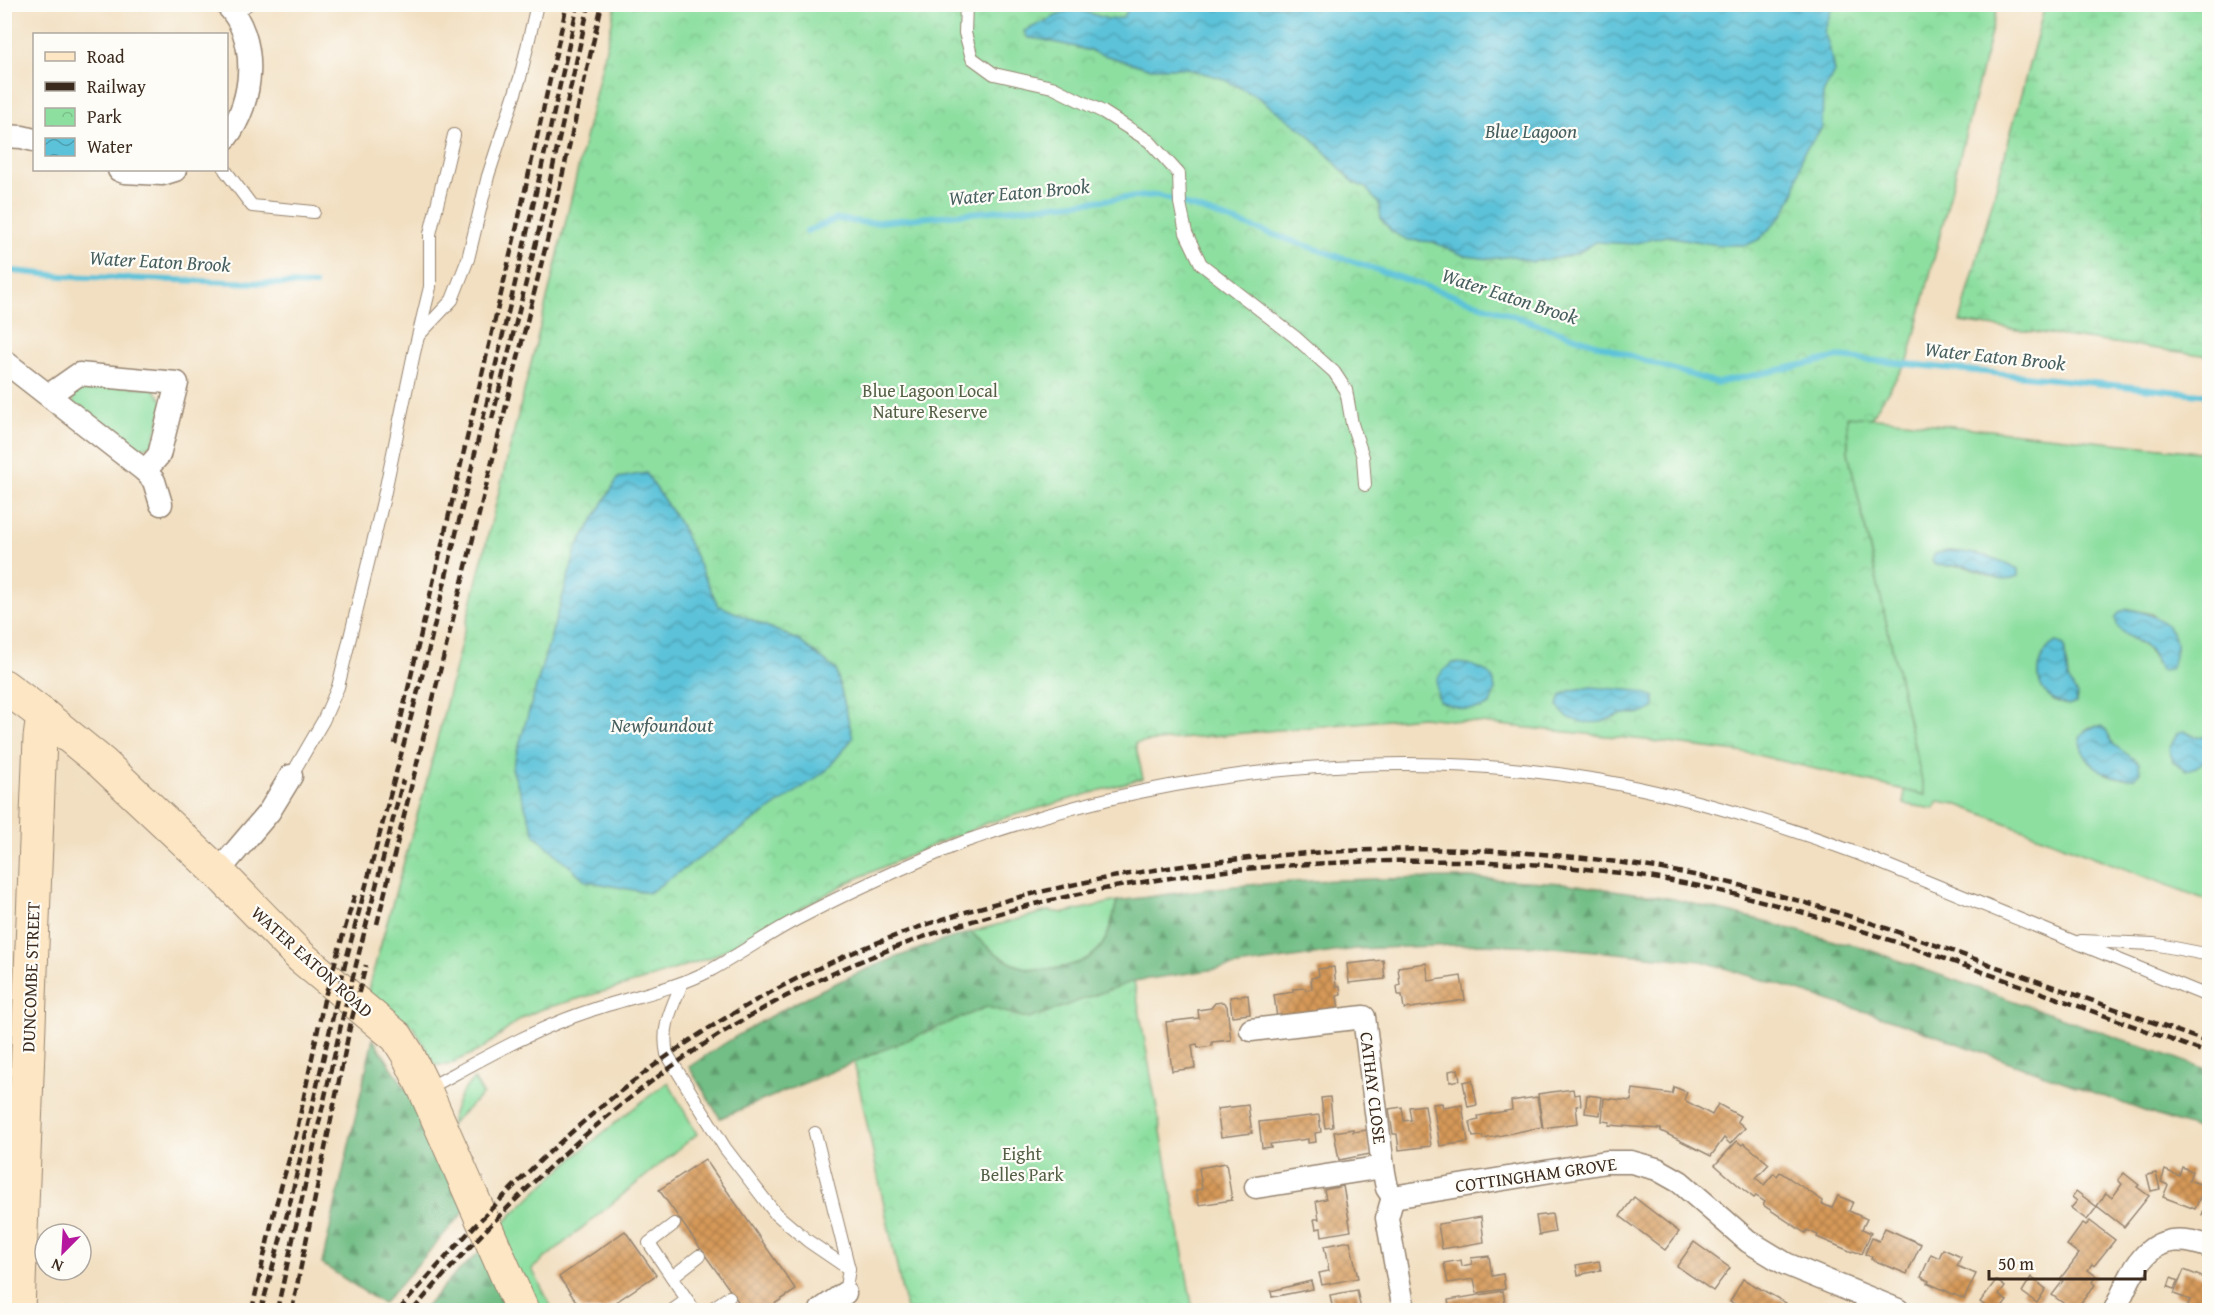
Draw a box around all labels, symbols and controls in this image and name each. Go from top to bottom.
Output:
legend [33,33,228,171]
text: Road [87,43,125,70]
text: Railway [87,73,146,100]
text: Park [87,103,123,130]
water label: Blue Lagoon [1484,116,1577,145]
text: Water [87,133,133,160]
water label: Water Eaton Brook [947,171,1092,212]
water label: Water Eaton Brook [89,242,232,279]
water label: Water Eaton Brook [1438,260,1583,331]
water label: Water Eaton Brook [1923,334,2068,377]
park label: Blue Lagoon Local Nature Reserve [862,377,998,425]
water label: Newfoundout [610,710,714,739]
street label: WATER EATON ROAD [245,899,379,1024]
street label: DUNCOMBE STREET [14,901,47,1053]
street label: CATHAY CLOSE [1353,1030,1394,1146]
park label: Eight Belles Park [980,1140,1064,1188]
street label: COTTINGHAM GROVE [1454,1150,1618,1199]
north arrow [33,1222,93,1282]
scale bar [1989,1243,2145,1281]
text: 50 m [1998,1250,2034,1277]
text: N [47,1252,67,1279]

